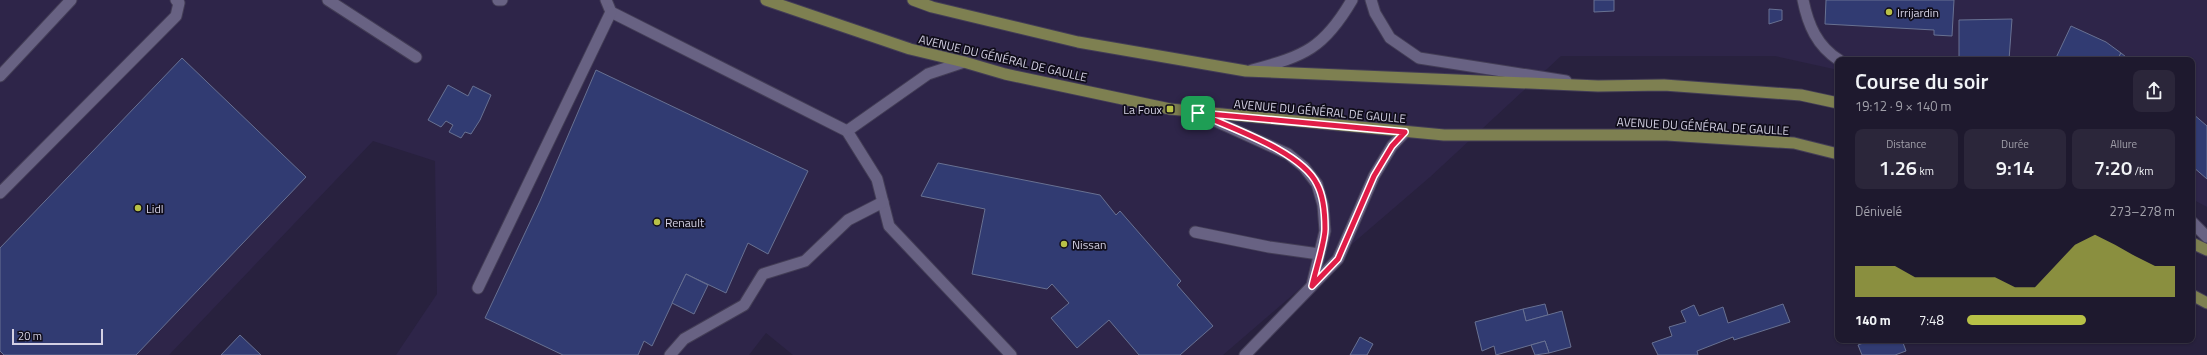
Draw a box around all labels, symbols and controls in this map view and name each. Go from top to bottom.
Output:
place label: Irrijardin [1897,3,1939,22]
marker: Irrijardin [1884,7,1894,17]
street label: AVENUE DU GÉNÉRAL DE GAULLE [917,29,1090,87]
text: Course du soir [1855,64,1989,98]
button: share [2133,70,2175,112]
street label: AVENUE DU GÉNÉRAL DE GAULLE [1233,94,1407,128]
pin [1181,96,1215,130]
text: 19:12 · 9 × 140 m [1855,96,1951,116]
place label: La Foux [1123,100,1163,119]
icon: arrive [1187,102,1209,124]
marker: La Foux [1165,104,1175,114]
street label: AVENUE DU GÉNÉRAL DE GAULLE [1616,112,1790,140]
text: Distance [1886,136,1926,152]
text: Durée [2001,136,2029,152]
text: Allure [2110,136,2137,152]
text: 1.26 [1879,152,1917,183]
text: 9:14 [1996,152,2034,183]
text: 7:20 [2094,152,2132,183]
text: km [1917,163,1934,179]
text: /km [2132,163,2154,179]
place label: Lidl [146,199,164,218]
text: Dénivelé [1855,201,1902,221]
text: 273–278 m [2109,201,2175,221]
marker: Lidl [133,203,143,213]
place label: Renault [665,213,705,232]
marker: Renault [652,217,662,227]
place label: Nissan [1072,235,1106,254]
marker: Nissan [1059,239,1069,249]
text: 140 m [1855,310,1891,330]
text: 7:48 [1919,310,1944,330]
scale bar [12,327,103,346]
text: 20 m [18,328,42,344]

